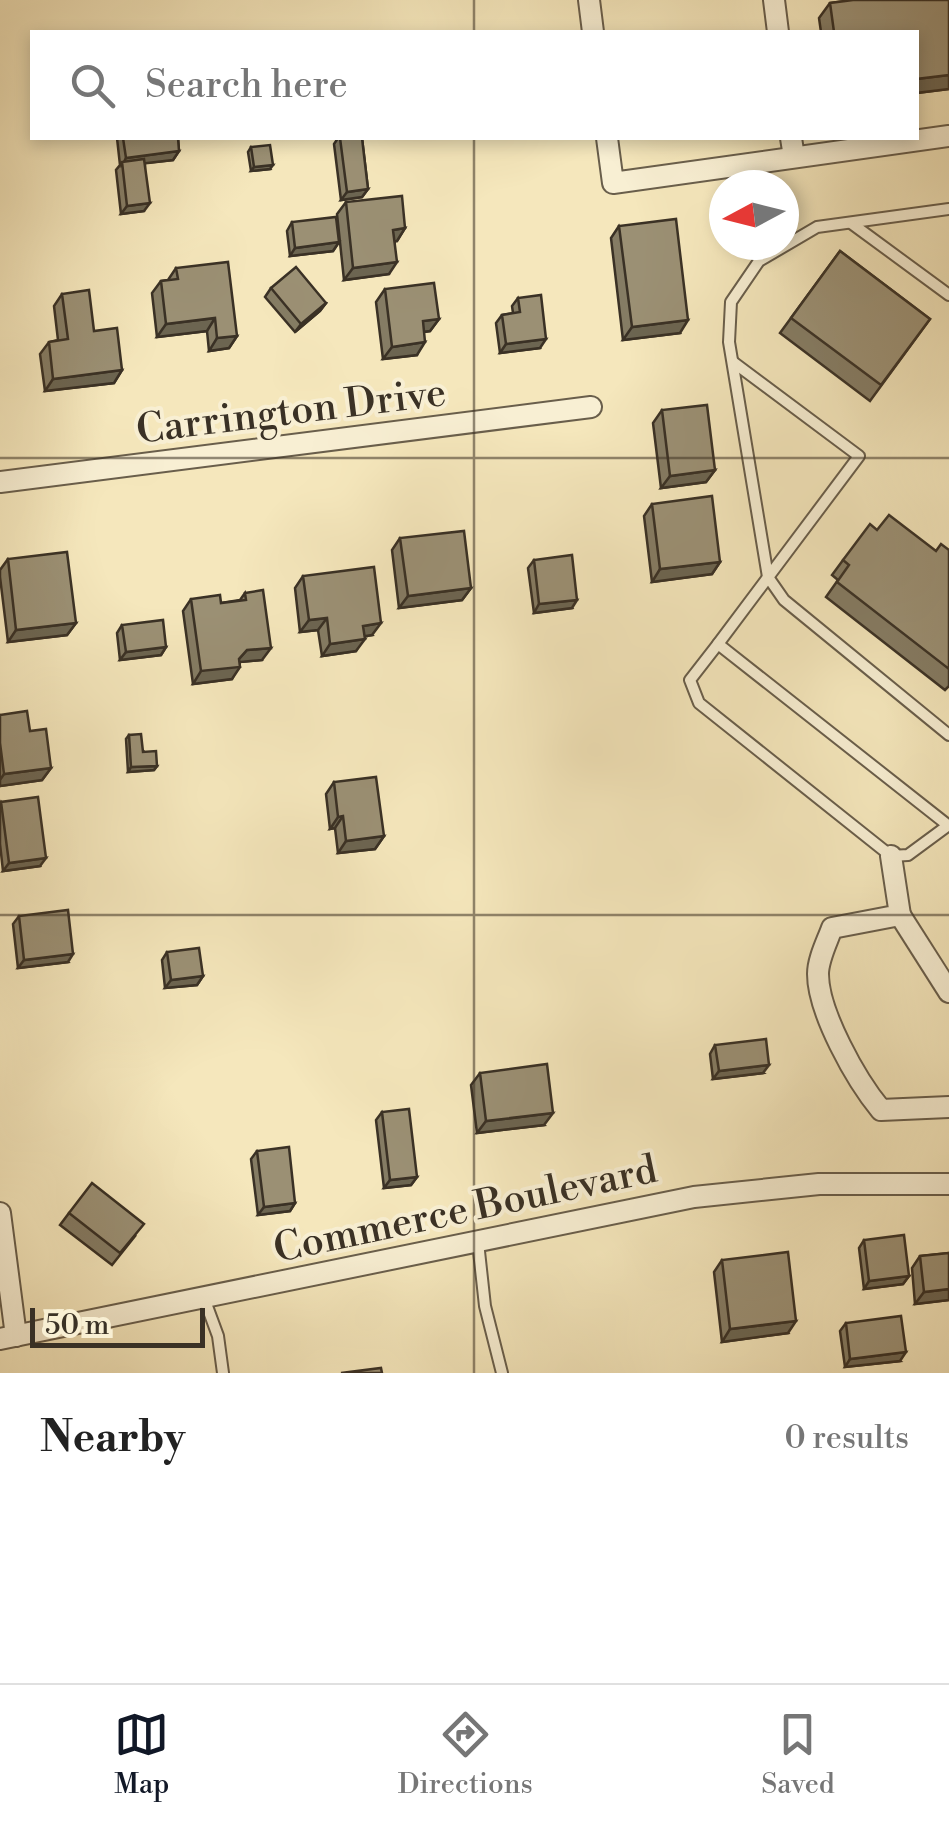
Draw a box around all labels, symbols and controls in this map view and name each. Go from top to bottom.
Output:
search box [30,30,919,140]
icon: search [65,58,120,113]
text: Search here [145,62,348,109]
north arrow [709,170,799,260]
street label: Carrington Drive [133,368,449,457]
street label: Commerce Boulevard [269,1145,662,1275]
scale bar [30,1303,205,1348]
text: 50 m [45,1308,109,1343]
text: Nearby [40,1412,185,1465]
text: 0 results [784,1418,909,1458]
tab: Map [114,1707,169,1802]
tab: Directions [398,1707,533,1802]
tab: Saved [761,1707,835,1802]

